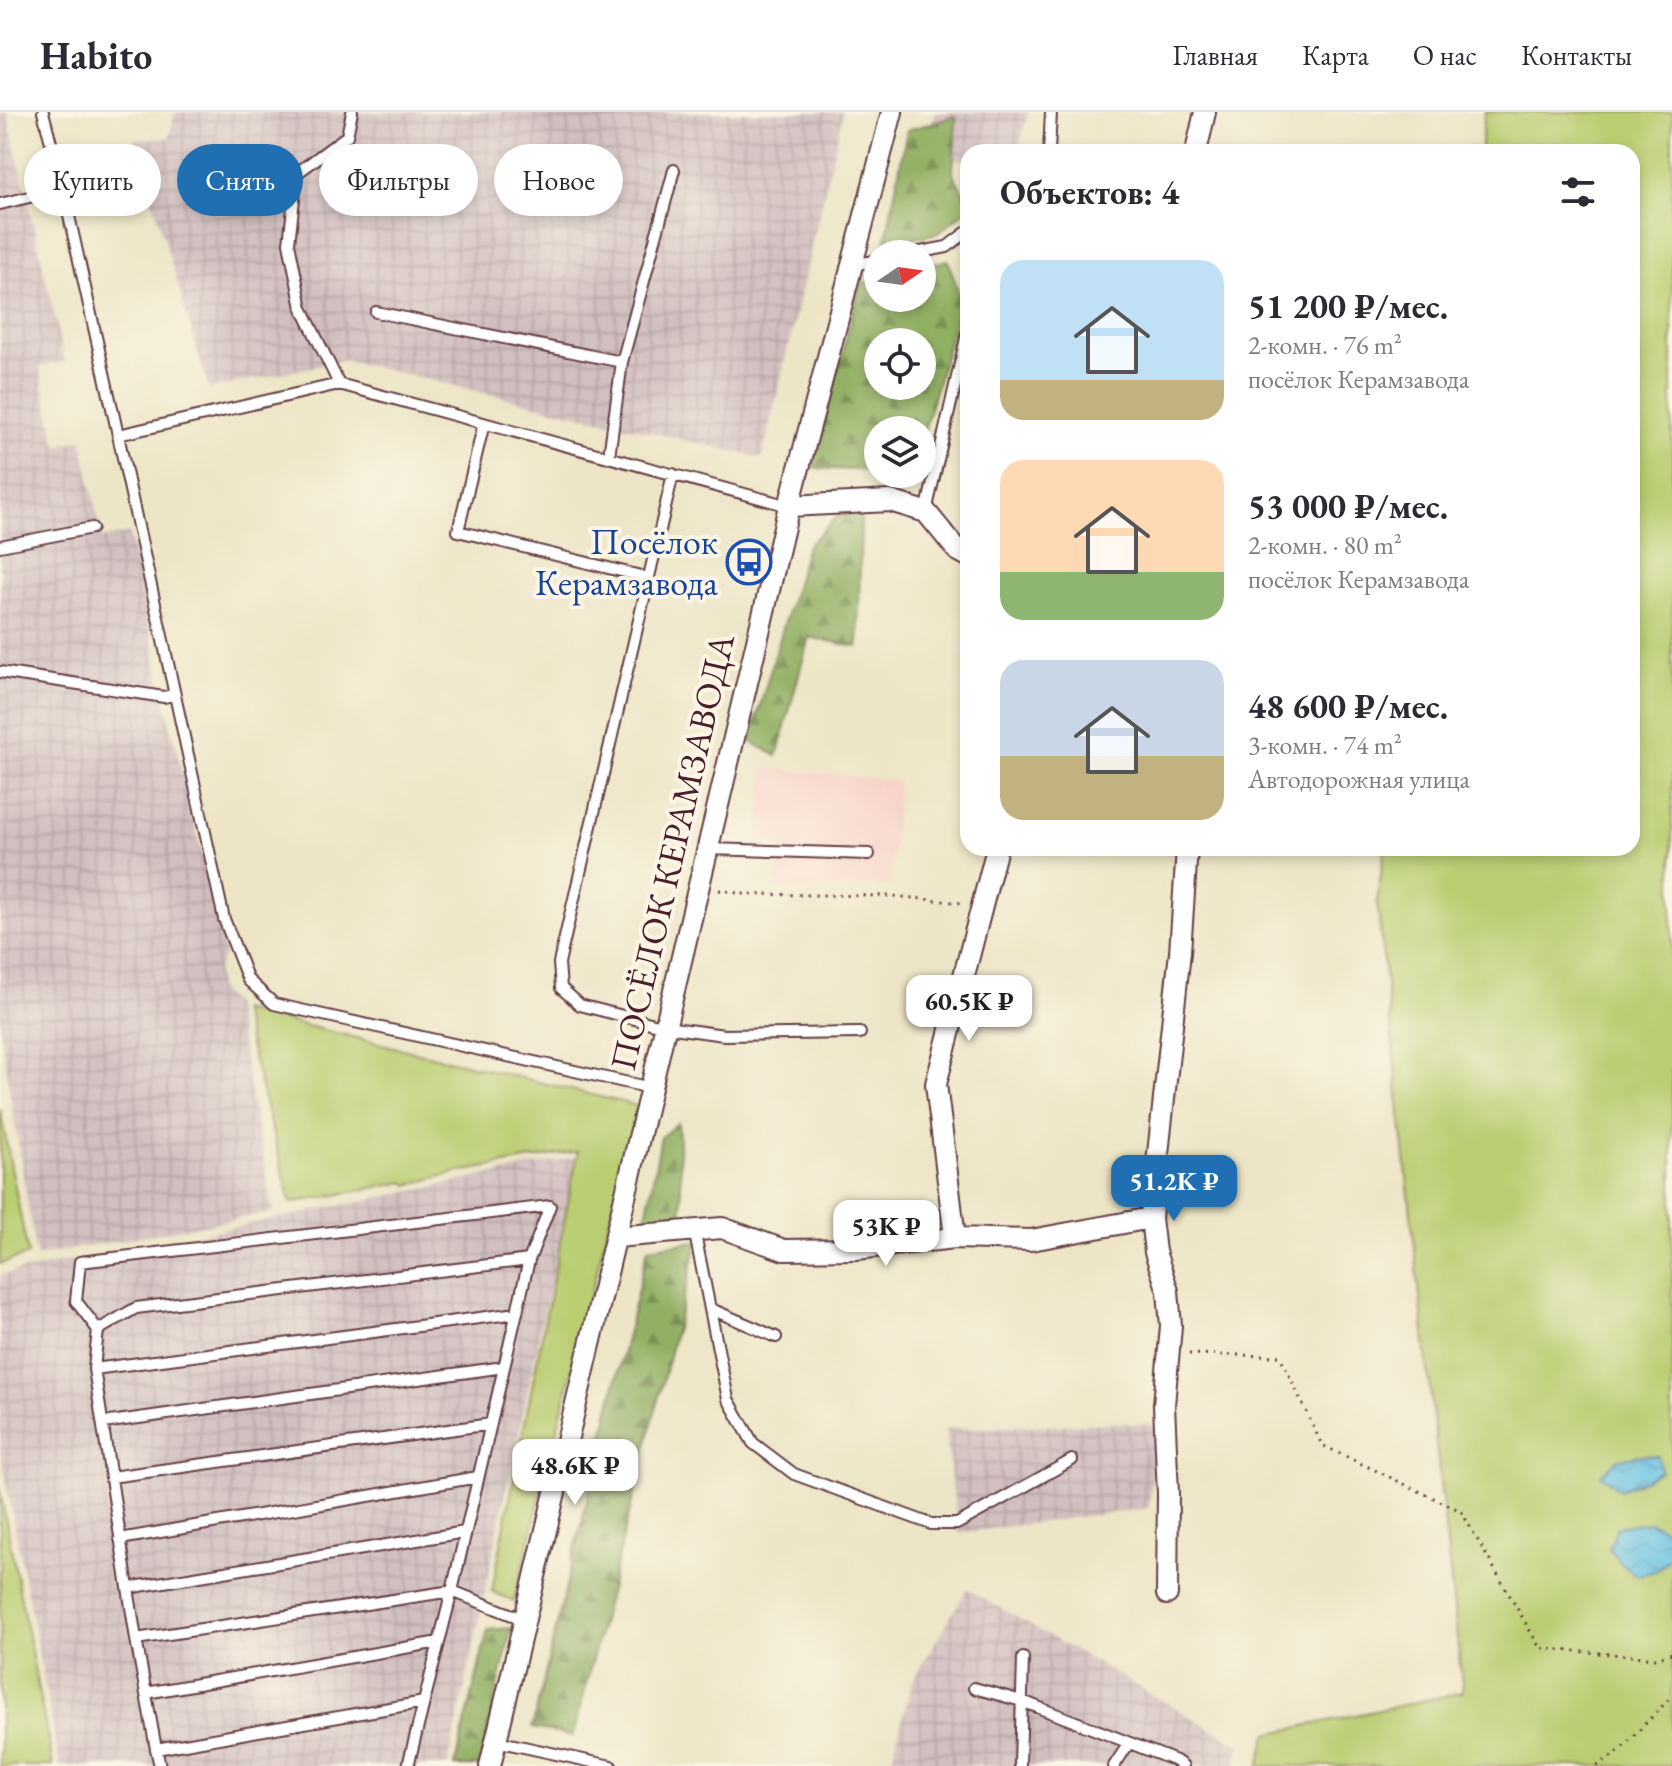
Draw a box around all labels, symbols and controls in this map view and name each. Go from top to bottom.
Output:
text: Habito [40,31,152,80]
text: Главная [1173,37,1258,73]
text: Карта [1302,37,1369,73]
text: О нас [1413,37,1477,73]
text: Контакты [1521,37,1632,73]
chip: Купить [24,144,161,216]
chip: Снять [177,144,303,216]
chip: Фильтры [319,144,478,216]
chip: Новое [494,144,623,216]
text: Объектов: 4 [1000,170,1179,214]
icon: filters [1556,170,1600,214]
north arrow [864,240,936,312]
map controls [864,240,936,488]
text: 51 200 ₽/мес. [1248,284,1448,328]
icon: home [1064,292,1160,388]
button: locate [864,328,936,400]
text: 2-комн. · 76 m² [1248,328,1402,362]
text: посёлок Керамзавода [1248,362,1469,396]
button: layers [864,416,936,488]
text: 53 000 ₽/мес. [1248,484,1448,528]
icon: home [1064,492,1160,588]
place label: Посёлок Керамзавода [535,518,719,606]
text: 2-комн. · 80 m² [1248,528,1402,562]
bus stop icon: Посёлок Керамзавода [725,538,773,586]
text: посёлок Керамзавода [1248,562,1469,596]
street label: ПОСЁЛОК КЕРАМЗАВОДА [599,628,745,1075]
text: 48 600 ₽/мес. [1248,684,1448,728]
icon: home [1064,692,1160,788]
text: 3-комн. · 74 m² [1248,728,1402,762]
text: Автодорожная улица [1248,762,1470,796]
pin: 60.5K ₽ [895,975,1043,1043]
text: 60.5K ₽ [924,984,1014,1018]
pin: 51.2K ₽ [1100,1155,1248,1223]
text: 51.2K ₽ [1129,1164,1219,1198]
pin: 53K ₽ [830,1200,942,1268]
text: 53K ₽ [851,1209,921,1243]
pin: 48.6K ₽ [501,1439,649,1507]
text: 48.6K ₽ [530,1448,620,1482]

